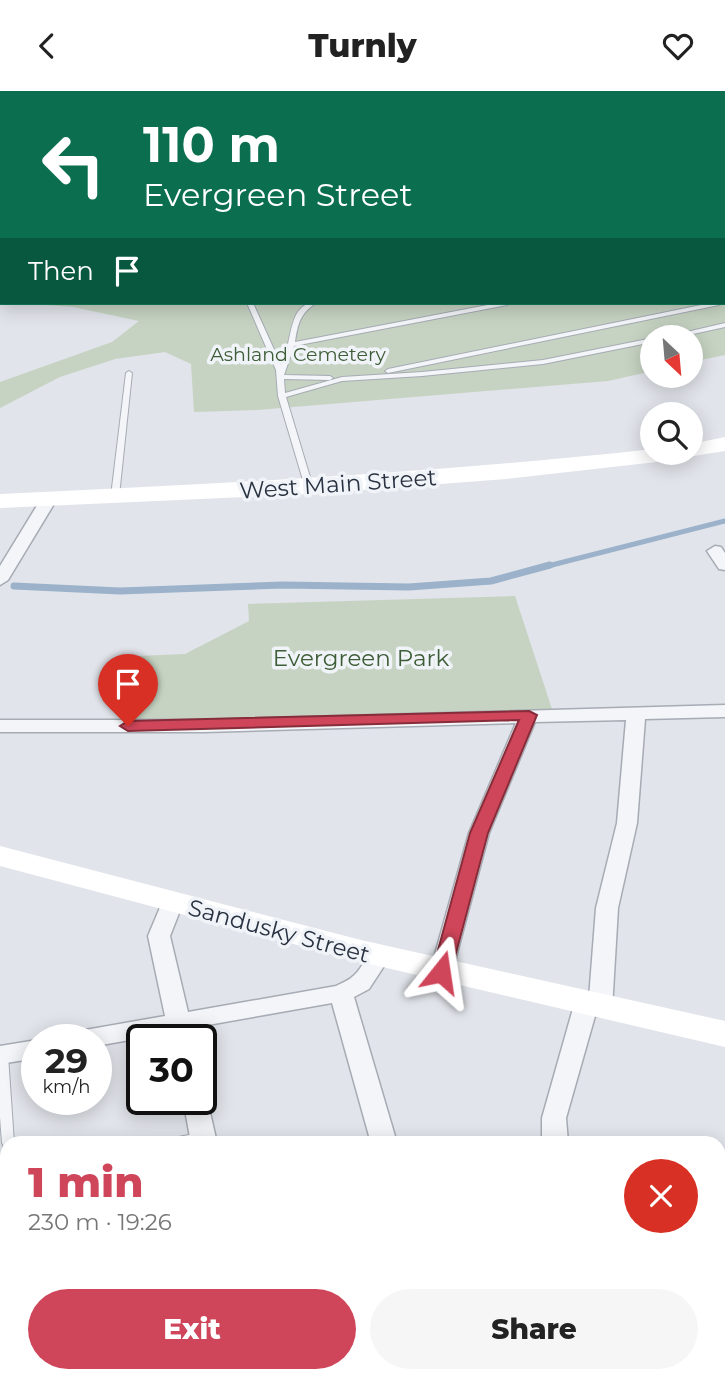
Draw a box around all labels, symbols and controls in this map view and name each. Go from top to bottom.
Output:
text: Turnly [308,26,417,65]
icon: back [28,27,66,65]
icon: heart [659,27,697,65]
text: 110 m [143,115,280,174]
icon: left [28,119,119,210]
text: Evergreen Street [143,175,412,214]
icon: arrive [108,252,146,290]
text: Then [28,255,94,287]
north arrow [640,325,704,389]
map controls [640,325,703,465]
park label: Ashland Cemetery [210,343,386,366]
button: search [640,402,703,465]
street label: West Main Street [238,463,438,505]
park label: Evergreen Park [273,644,450,672]
pin [98,654,158,726]
icon: arrive [109,665,147,703]
street label: Sandusky Street [185,893,373,969]
position arrow [404,935,478,1009]
speed limit sign: 30 [126,1024,217,1115]
text: 29 [45,1039,88,1082]
text: km/h [42,1076,91,1098]
text: 1 min [28,1156,144,1208]
button: close [624,1159,698,1233]
text: 230 m · 19:26 [28,1208,172,1236]
button: Exit [28,1289,356,1369]
button: Share [370,1289,698,1369]

